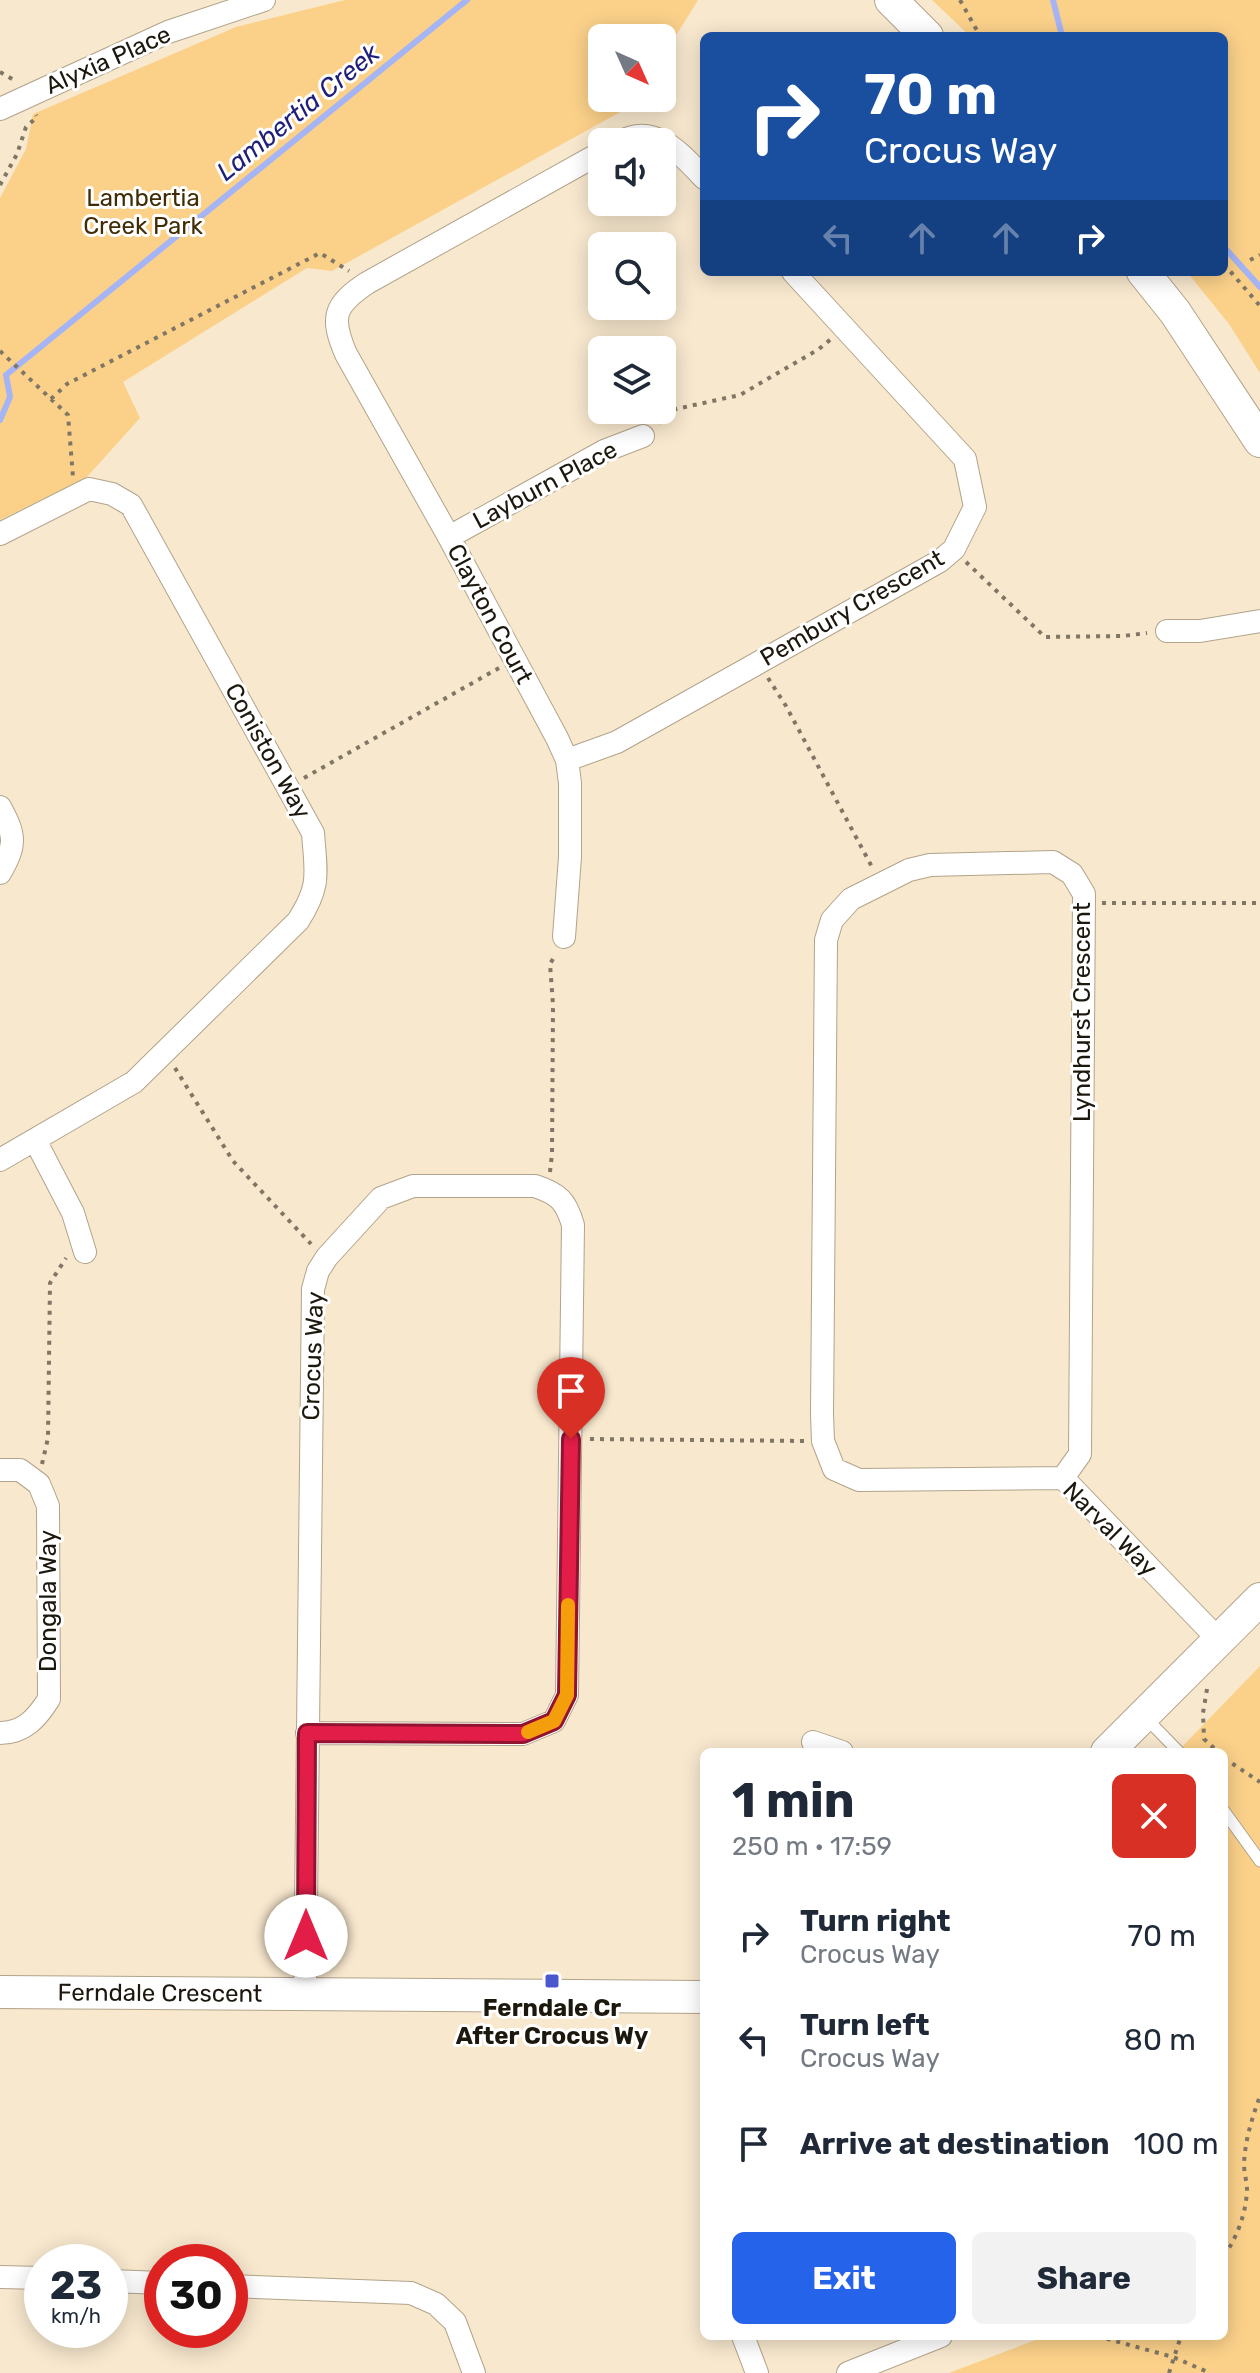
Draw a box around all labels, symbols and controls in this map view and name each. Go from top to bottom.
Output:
street label: Alyxia Place [41,20,175,100]
north arrow [588,24,676,112]
map controls [588,24,676,424]
water label: Lambertia Creek [211,37,386,187]
text: 70 m [864,62,997,128]
icon: right [732,64,836,168]
button: sound [588,128,676,216]
text: Crocus Way [864,129,1057,172]
park label: Lambertia Creek Park [83,184,203,240]
icon: left [816,216,860,260]
icon: ahead [900,216,944,260]
icon: ahead [984,216,1028,260]
icon: right [1068,216,1112,260]
button: search [588,232,676,320]
button: layers [588,336,676,424]
street label: Layburn Place [468,435,622,535]
street label: Clayton Court [441,539,539,689]
street label: Pembury Crescent [755,544,949,672]
street label: Coniston Way [219,678,317,824]
street label: Lyndhurst Crescent [1068,902,1096,1122]
street label: Crocus Way [297,1291,329,1421]
pin [537,1357,605,1439]
icon: arrive [549,1369,593,1413]
street label: Narval Way [1057,1476,1163,1582]
street label: Dongala Way [34,1530,62,1672]
text: 1 min [732,1772,855,1829]
button: close [1112,1774,1196,1858]
text: 250 m · 17:59 [732,1831,892,1862]
position arrow [264,1894,348,1978]
text: Turn right [800,1903,951,1939]
icon: right [732,1914,776,1958]
text: 70 m [1128,1918,1196,1954]
text: Crocus Way [800,1939,940,1970]
marker: Ferndale Cr After Crocus Wy [543,1972,561,1990]
street label: Ferndale Crescent [58,1978,262,2008]
place label: Ferndale Cr After Crocus Wy [456,1994,648,2050]
text: Turn left [800,2007,930,2043]
icon: left [732,2018,776,2062]
text: 80 m [1124,2022,1196,2058]
text: Crocus Way [800,2043,940,2074]
icon: arrive [732,2122,776,2166]
text: Arrive at destination [800,2126,1110,2162]
text: 100 m [1134,2126,1219,2162]
button: Exit [732,2232,956,2324]
button: Share [972,2232,1196,2324]
speed limit sign: 30 [144,2244,248,2348]
text: 23 [50,2262,102,2309]
text: km/h [51,2304,101,2328]

